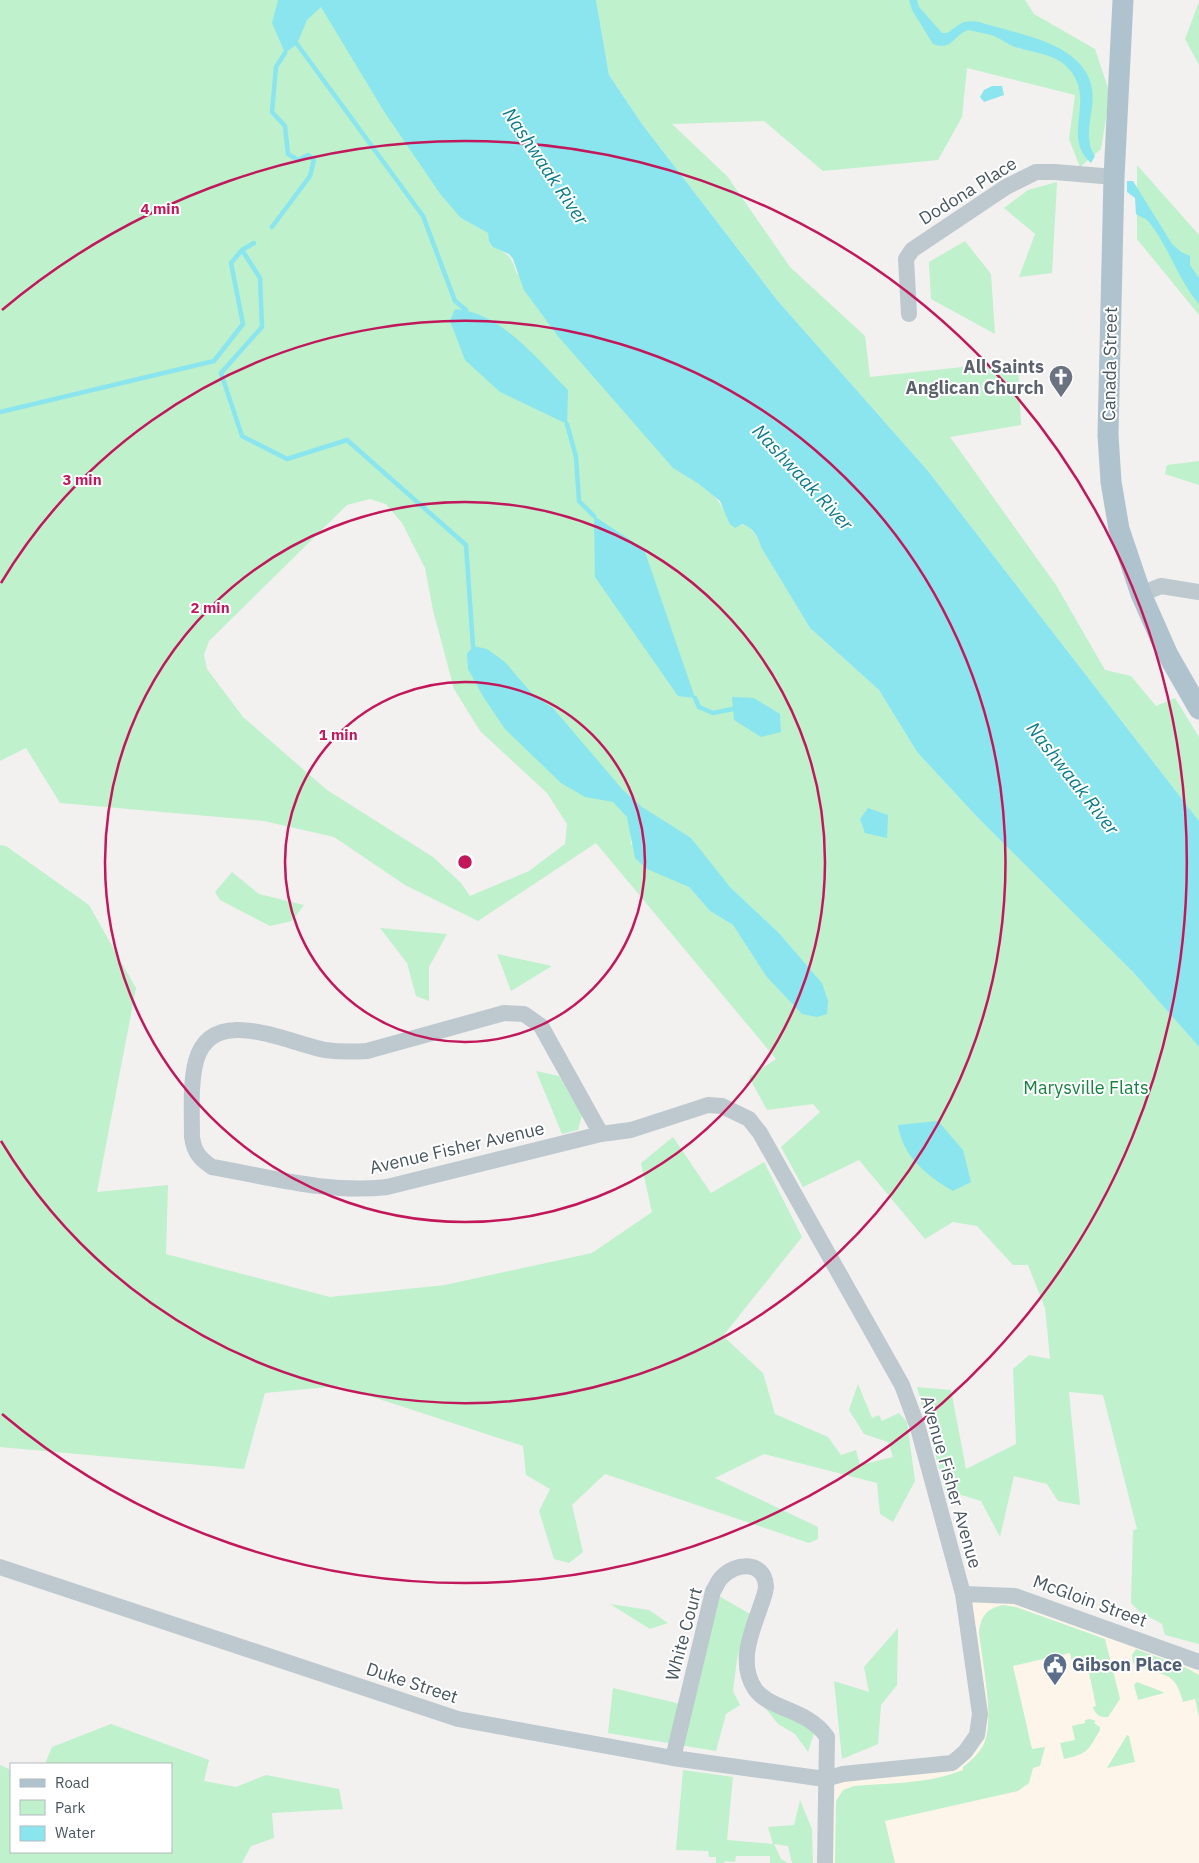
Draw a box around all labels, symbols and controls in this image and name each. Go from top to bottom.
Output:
water label: Nashwaak River [498,103,595,230]
street label: Dodona Place [915,151,1021,230]
text: 4 min [140,199,180,218]
street label: Canada Street [1097,307,1122,421]
place label: All Saints Anglican Church [905,355,1044,399]
church icon: All Saints Anglican Church [1048,364,1074,398]
water label: Nashwaak River [748,419,859,536]
text: 3 min [62,470,102,489]
text: 2 min [190,598,230,617]
water label: Nashwaak River [1022,717,1125,840]
text: 1 min [318,725,358,744]
centre of rings [456,853,474,871]
park label: Marysville Flats [1023,1076,1149,1099]
street label: Avenue Fisher Avenue [367,1116,547,1179]
street label: Avenue Fisher Avenue [916,1393,987,1571]
street label: McGloin Street [1030,1569,1150,1632]
street label: White Court [660,1585,707,1683]
public building icon: Gibson Place [1042,1652,1068,1686]
place label: Gibson Place [1072,1653,1182,1676]
street label: Duke Street [363,1657,461,1708]
legend [10,1763,172,1853]
text: Road [55,1773,90,1792]
text: Park [55,1798,85,1817]
text: Water [55,1823,96,1842]

